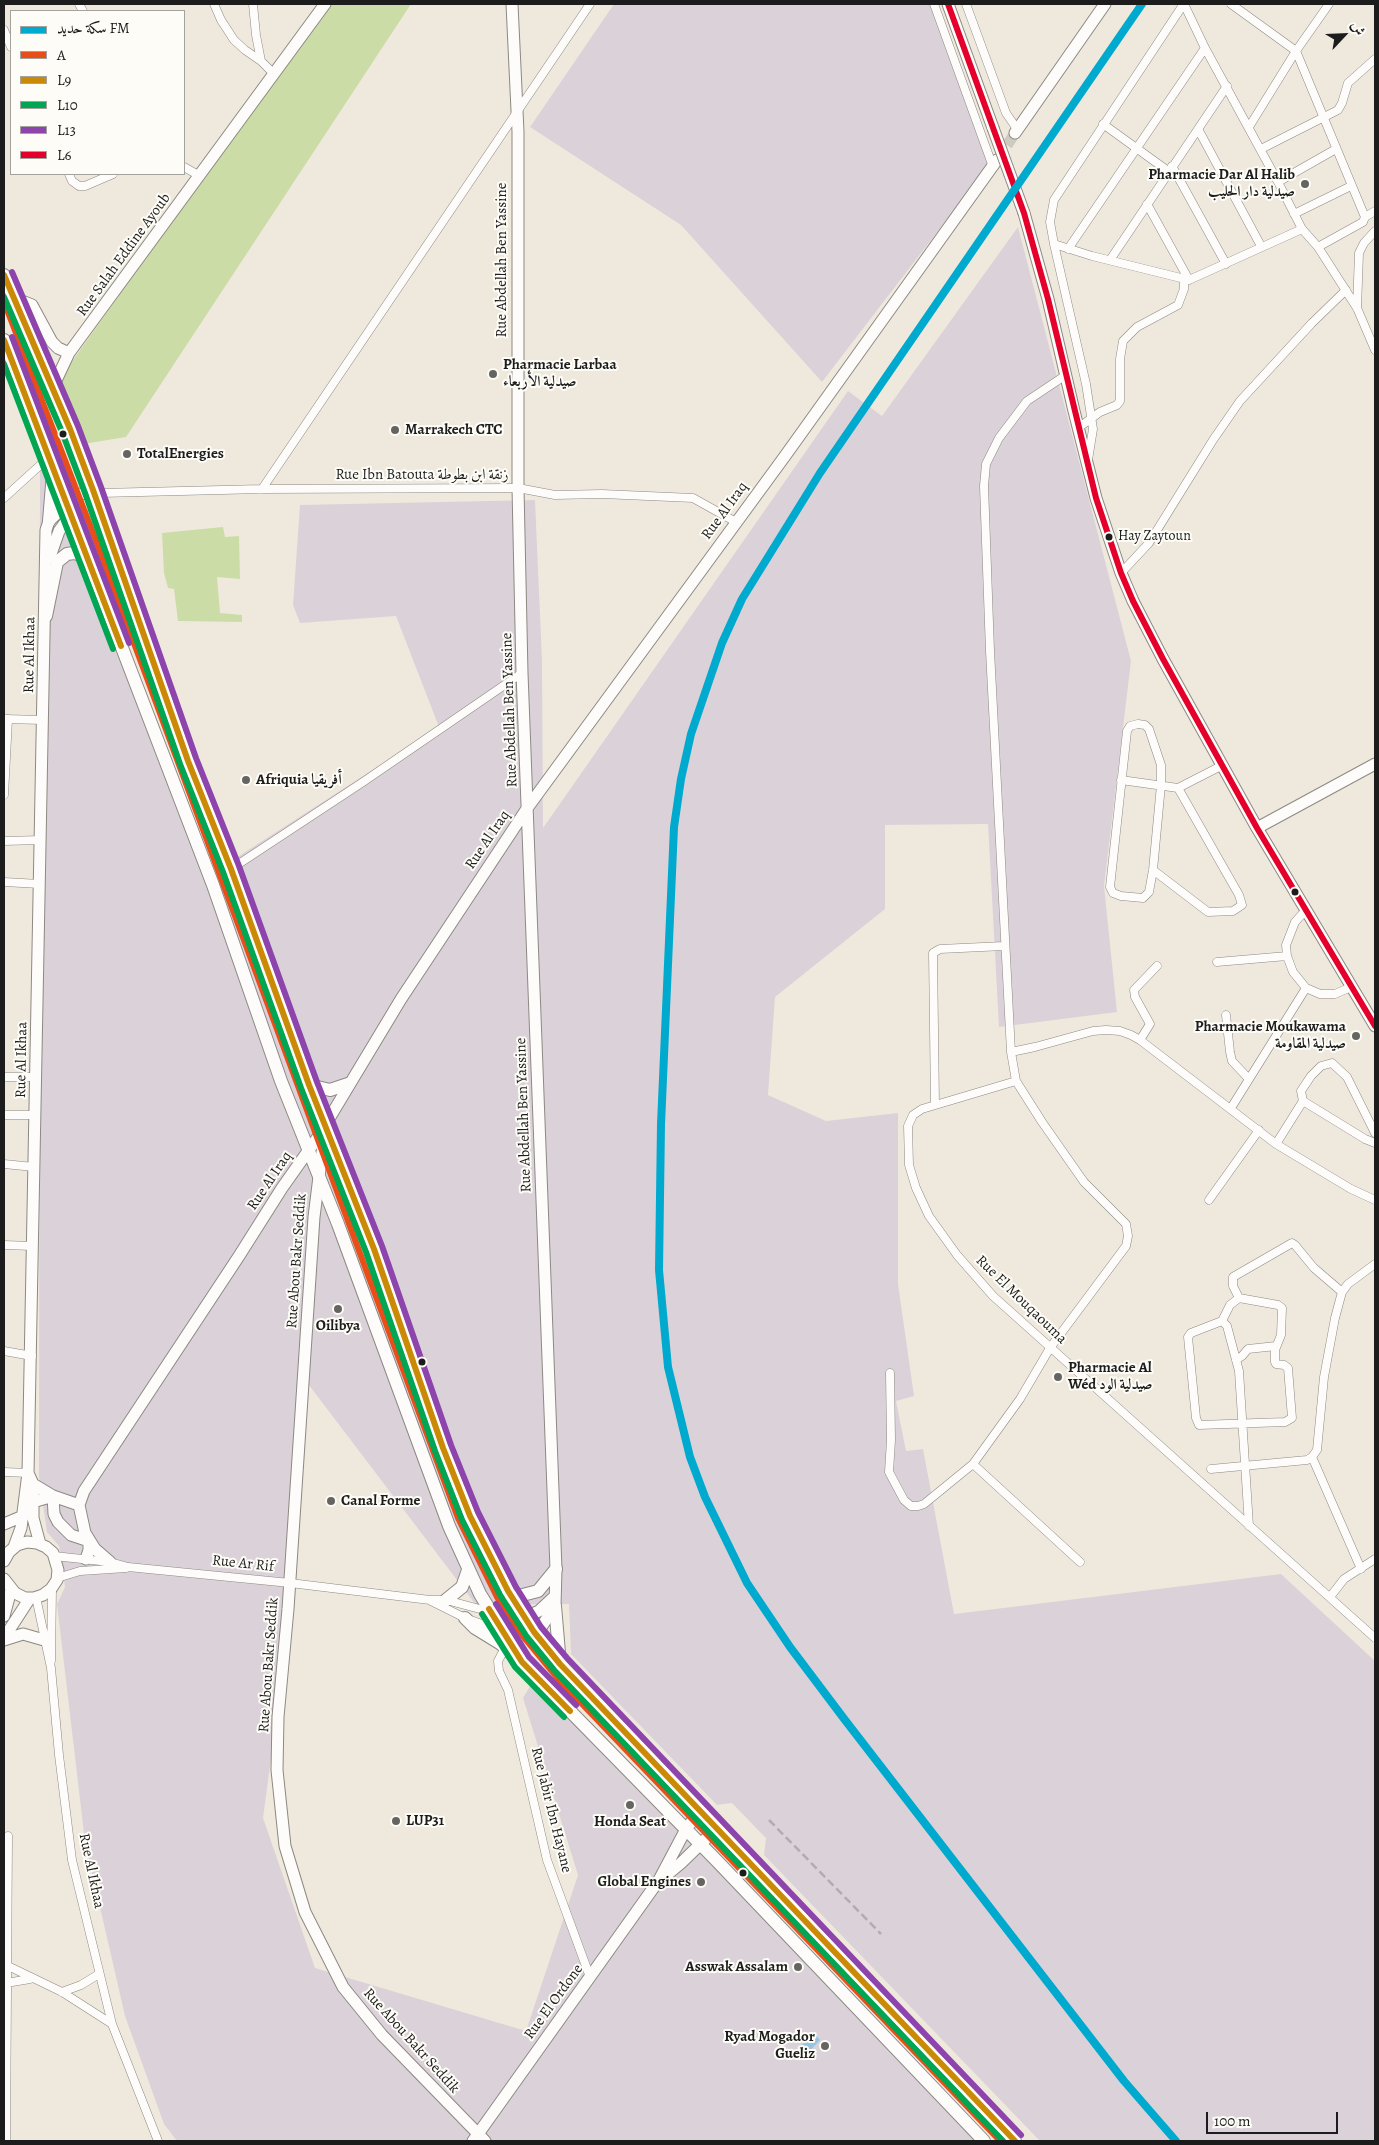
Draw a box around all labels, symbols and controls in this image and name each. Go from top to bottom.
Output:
legend [10,10,185,175]
north arrow [1319,10,1369,60]
text: سكة حديد FM [57,18,130,38]
text: ش [1346,18,1370,39]
text: A [57,45,66,65]
text: L9 [57,70,71,90]
text: L10 [57,95,78,115]
text: L13 [57,120,76,140]
text: L6 [57,145,72,165]
place label: Pharmacie Dar Al Halib صيدلية دار الحليب [1148,166,1295,201]
marker: Pharmacie Dar Al Halib صيدلية دار الحليب [1299,178,1311,190]
street label: Rue Abdellah Ben Yassine [493,183,511,337]
street label: Rue Salah Eddine Ayoub [73,190,175,320]
place label: Pharmacie Larbaa صيدلية الأربعاء [503,356,617,391]
marker: Pharmacie Larbaa صيدلية الأربعاء [487,368,499,380]
place label: Marrakech CTC [405,421,503,439]
marker: Marrakech CTC [389,424,401,436]
unlabelled marker [58,429,68,439]
place label: TotalEnergies [137,445,224,463]
marker: TotalEnergies [121,448,133,460]
street label: Rue Ibn Batouta زنقة ابن بطوطة [335,466,509,484]
street label: Rue Al Iraq [698,479,752,543]
place label: Hay Zaytoun [1118,529,1191,545]
marker: Hay Zaytoun [1104,532,1114,542]
street label: Rue Al Ikhaa [20,617,40,693]
street label: Rue Abdellah Ben Yassine [498,632,522,788]
place label: Afriquia أفريقيا [256,771,342,789]
marker: Afriquia أفريقيا [240,774,252,786]
street label: Rue Al Iraq [462,807,514,873]
unlabelled marker [1290,887,1300,897]
place label: Pharmacie Moukawama صيدلية المقاومة [1195,1018,1346,1053]
street label: Rue Al Ikhaa [12,1022,32,1098]
marker: Pharmacie Moukawama صيدلية المقاومة [1350,1030,1362,1042]
street label: Rue Abdellah Ben Yassine [512,1037,536,1193]
street label: Rue Al Iraq [244,1148,296,1214]
street label: Rue Abou Bakr Seddik [283,1193,311,1329]
street label: Rue El Mouqaouma [972,1252,1070,1348]
marker: Oilibya [332,1303,344,1315]
place label: Oilibya [316,1317,360,1335]
unlabelled marker [417,1357,427,1367]
place label: Pharmacie Al Wéd صيدلية الود [1068,1359,1153,1394]
marker: Pharmacie Al Wéd صيدلية الود [1052,1371,1064,1383]
place label: Canal Forme [341,1492,420,1510]
marker: Canal Forme [325,1495,337,1507]
street label: Rue Ar Rif [211,1552,275,1576]
street label: Rue Abou Bakr Seddik [255,1597,283,1733]
street label: Rue Jabir Ibn Hayane [527,1745,575,1875]
marker: Honda Seat [624,1799,636,1811]
place label: LUP31 [406,1812,444,1830]
place label: Honda Seat [594,1813,666,1831]
marker: LUP31 [390,1815,402,1827]
street label: Rue Al Ikhaa [74,1832,108,1910]
unlabelled marker [738,1868,748,1878]
place label: Global Engines [598,1873,691,1891]
marker: Global Engines [695,1876,707,1888]
place label: Asswak Assalam [685,1958,788,1976]
street label: Rue El Ordone [521,1961,587,2043]
marker: Asswak Assalam [792,1961,804,1973]
street label: Rue Abou Bakr Seddik [359,1985,463,2097]
place label: Ryad Mogador Gueliz [724,2028,815,2063]
marker: Ryad Mogador Gueliz [819,2040,831,2052]
scale bar [1209,2102,1342,2134]
text: 100 m [1214,2111,1251,2131]

